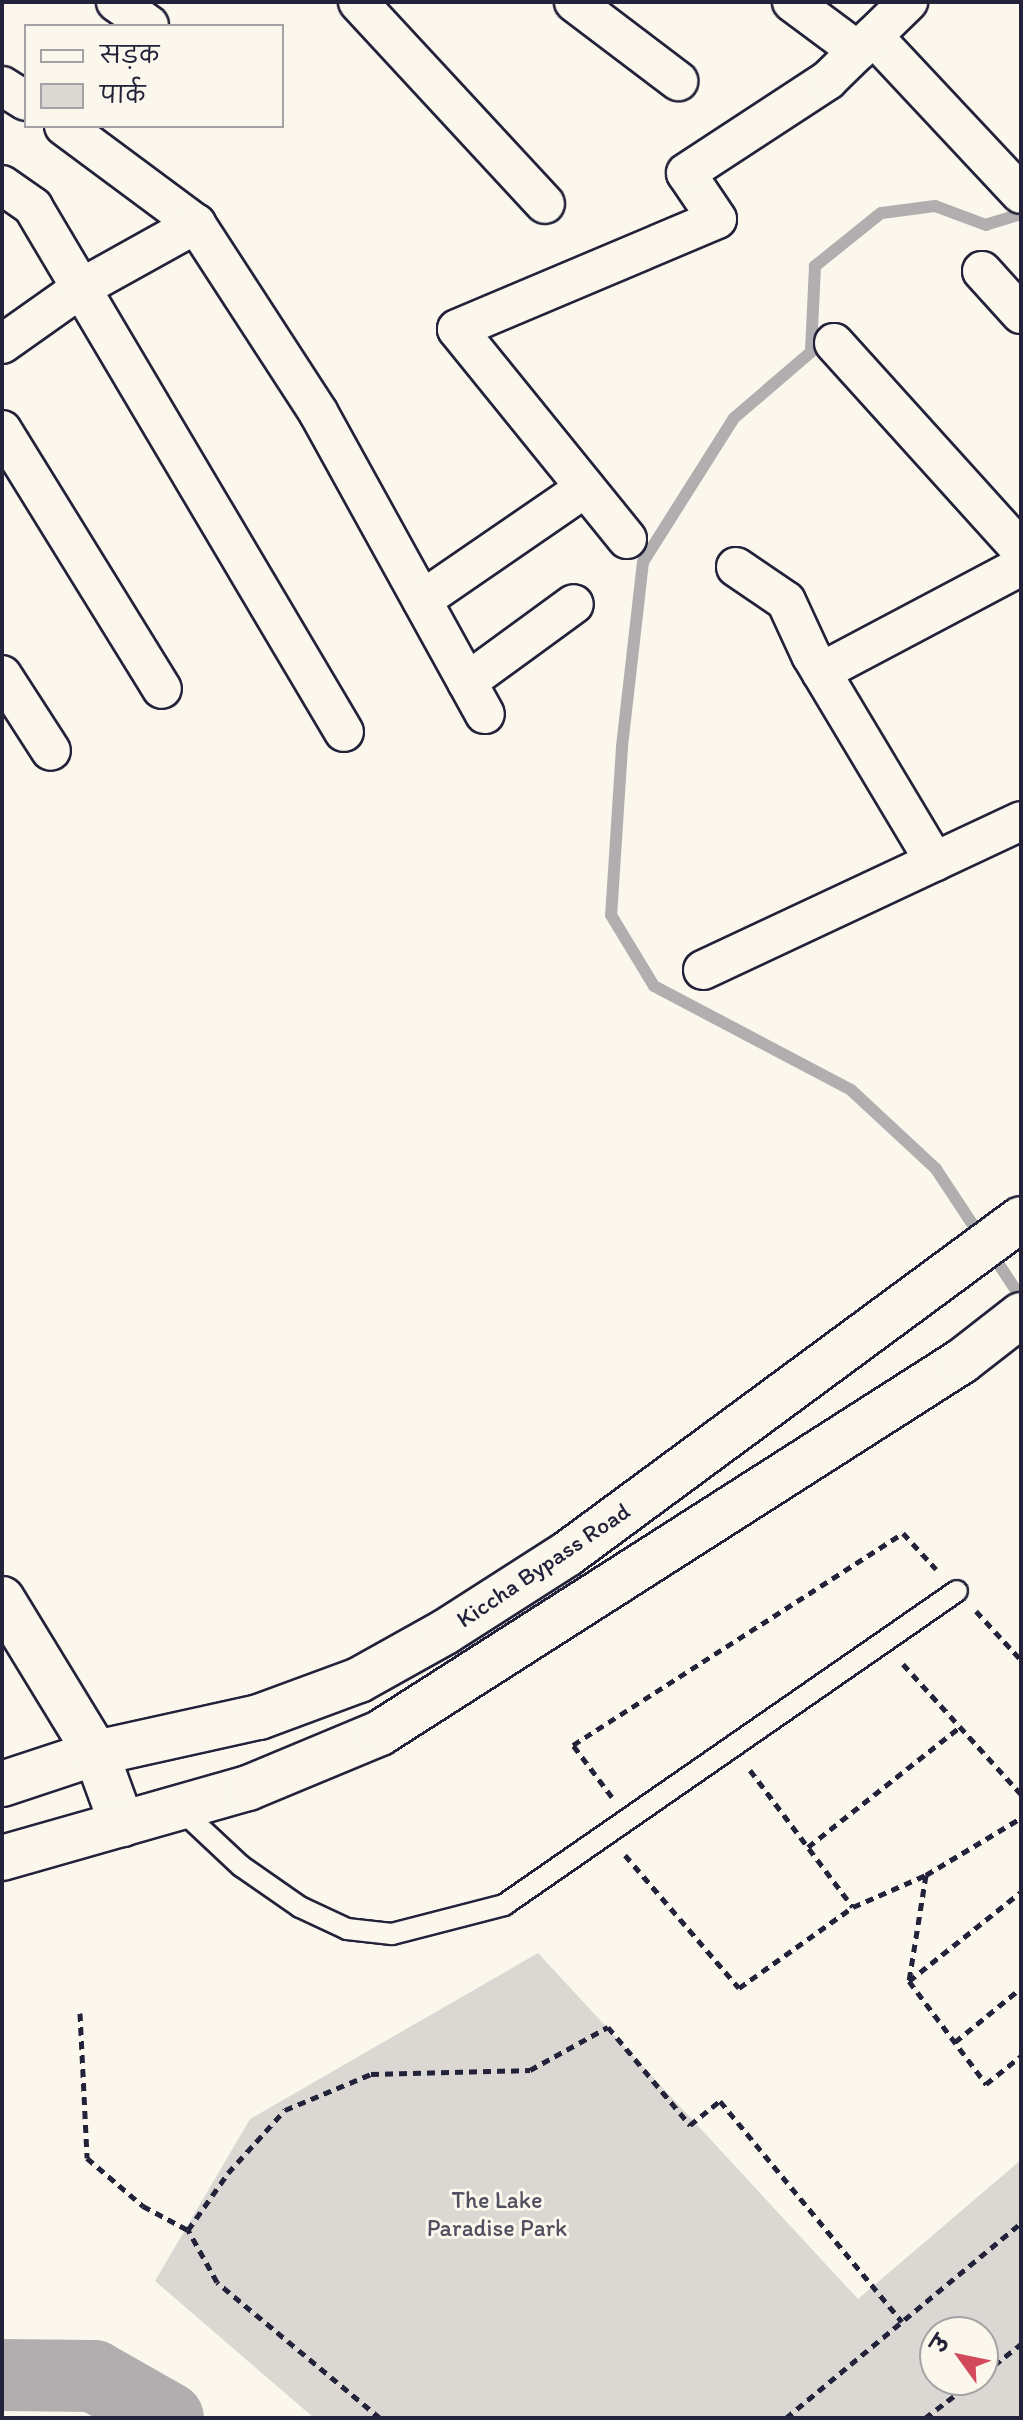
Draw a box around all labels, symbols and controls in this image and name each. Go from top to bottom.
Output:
legend [24,24,284,128]
text: सड़क [100,40,159,69]
text: पार्क [100,80,145,109]
street label: Kiccha Bypass Road [451,1496,635,1634]
park label: The Lake Paradise Park [427,2186,567,2242]
north arrow [919,2316,999,2396]
text: उ [925,2330,955,2357]

